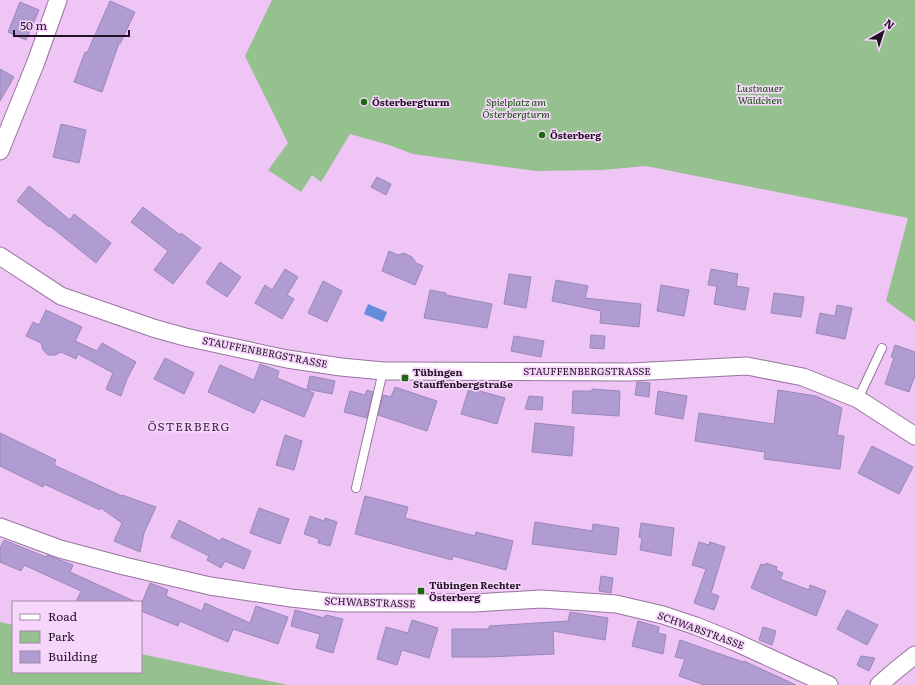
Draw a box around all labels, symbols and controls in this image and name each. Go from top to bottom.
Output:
scale bar [14,12,129,38]
north arrow [863,12,903,52]
text: N [881,14,899,33]
text: 50 m [20,16,47,34]
park label: Lustnauer Wäldchen [737,80,784,107]
place label: Österbergturm [372,94,450,109]
park label: Spielplatz am Österbergturm [482,94,550,121]
marker: Österbergturm [359,97,369,107]
place label: Österberg [550,127,602,142]
marker: Österberg [537,130,547,140]
street label: STAUFFENBERGSTRASSE [201,332,329,371]
street label: STAUFFENBERGSTRASSE [523,363,651,378]
place label: Tübingen Stauffenbergstraße [413,364,513,391]
marker: Tübingen Stauffenbergstraße [400,373,410,383]
district label: ÖSTERBERG [147,417,231,435]
place label: Tübingen Rechter Österberg [429,577,521,604]
marker: Tübingen Rechter Österberg [416,586,426,596]
street label: SCHWABSTRASSE [324,592,416,611]
legend [12,601,142,673]
text: Road [48,607,78,625]
street label: SCHWABSTRASSE [656,607,747,652]
text: Park [48,627,75,645]
text: Building [48,647,98,665]

